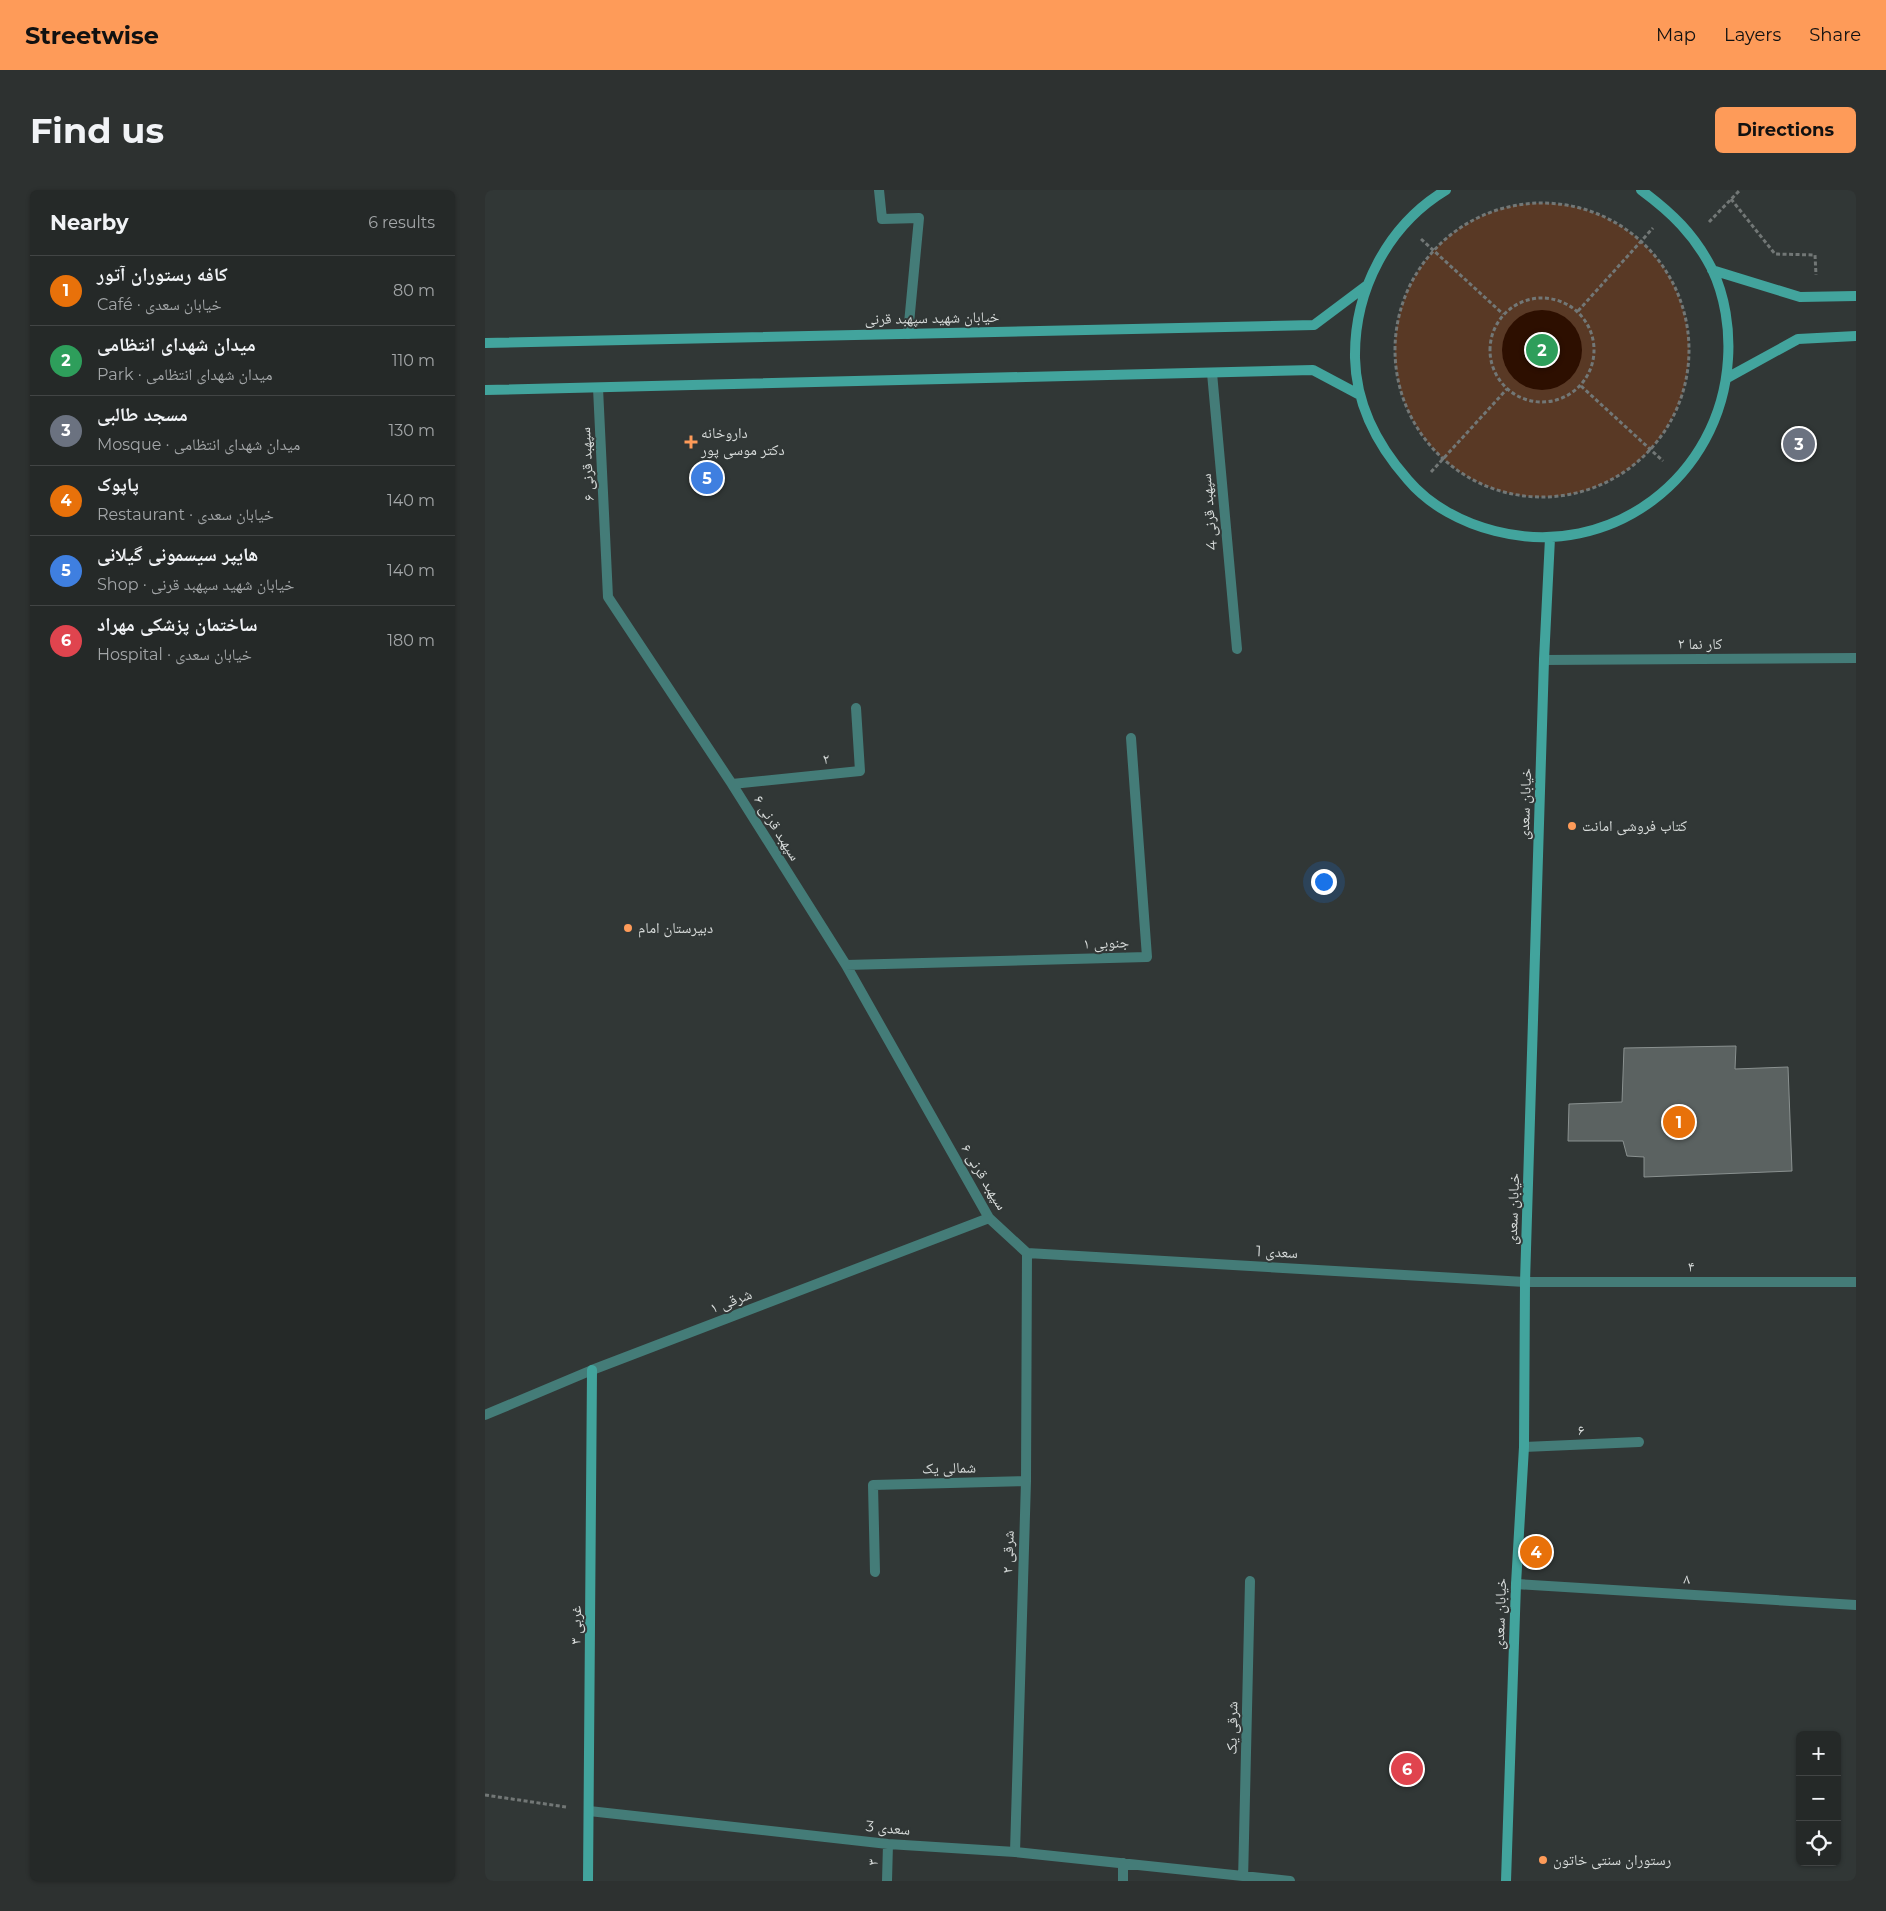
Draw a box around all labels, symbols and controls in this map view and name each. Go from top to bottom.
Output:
text: Streetwise [25,21,159,50]
text: Map [1656,24,1696,46]
text: Layers [1724,24,1781,46]
text: Share [1809,24,1861,46]
button: Directions [1715,107,1856,153]
text: Find us [30,109,164,152]
text: Nearby [50,210,129,235]
text: 6 results [368,213,435,232]
text: کافه رستوران آتور [97,263,228,286]
text: 1 [63,281,69,300]
text: 80 m [393,281,435,300]
text: Café · خیابان سعدی [97,295,222,314]
street label: خیابان شهید سپهبد قرنی [865,307,1000,329]
pin: 2 [1526,331,1558,369]
text: میدان شهدای انتظامی [97,333,256,356]
text: 2 [61,351,71,370]
text: 110 m [392,351,435,370]
text: Park · میدان شهدای انتظامی [97,365,272,384]
text: مسجد طالبی [97,403,188,426]
text: 3 [61,421,71,440]
text: 130 m [388,421,435,440]
place label: داروخانه دکتر موسی پور [700,423,785,460]
pin: 3 [1783,425,1815,463]
street label: سپهبد قرنی ۶ [575,426,599,501]
text: Mosque · میدان شهدای انتظامی [97,435,300,454]
marker: داروخانه دکتر موسی پور [685,436,697,448]
pin: 5 [691,459,723,497]
text: پاپوک [97,473,139,496]
street label: سپهبد قرنی 4 [1196,473,1222,551]
text: 4 [60,491,72,510]
text: 140 m [387,491,435,510]
text: Restaurant · خیابان سعدی [97,505,274,524]
text: هایپر سیسمونی گیلانی [97,543,258,566]
text: 5 [61,561,71,580]
text: 140 m [387,561,435,580]
text: Shop · خیابان شهید سپهبد قرنی [97,575,295,594]
text: ساختمان پزشکی مهراد [97,613,258,636]
text: 6 [61,631,71,650]
text: 180 m [387,631,435,650]
street label: کار نما ۲ [1678,634,1722,653]
text: Hospital · خیابان سعدی [97,645,252,664]
street label: ۲ [822,749,831,768]
street label: خیابان سعدی [1514,767,1536,840]
street label: سپهبد قرنی ۶ [749,791,805,865]
place label: کتاب فروشی امانت [1582,816,1687,836]
marker: کتاب فروشی امانت [1566,820,1578,832]
your location [1311,869,1337,895]
place label: دبیرستان امام [638,918,713,938]
marker: دبیرستان امام [622,922,634,934]
street label: ۱ جنوبی [1083,932,1130,954]
pin: 1 [1663,1103,1695,1141]
street label: سپهبد قرنی ۶ [956,1140,1012,1214]
street label: خیابان سعدی [1502,1172,1524,1245]
street label: سعدی 1 [1256,1241,1299,1263]
street label: ۴ [1688,1257,1695,1276]
street label: شرقی ۱ [707,1284,755,1318]
street label: ۶ [1577,1420,1585,1439]
street label: شمالی یک [922,1458,976,1478]
street label: شرقی ۲ [997,1530,1019,1574]
pin: 4 [1520,1533,1552,1571]
street label: ۸ [1683,1569,1691,1588]
street label: خیابان سعدی [1489,1577,1511,1650]
street label: ۳ غربی [566,1605,586,1644]
street label: شرقی یک [1222,1701,1242,1755]
map controls [1796,1731,1841,1866]
button: + [1796,1731,1841,1776]
pin: 6 [1391,1750,1423,1788]
button: − [1796,1776,1841,1821]
street label: سعدی 3 [865,1816,911,1840]
button: locate [1796,1821,1841,1866]
place label: رستوران سنتی خاتون [1553,1850,1672,1870]
marker: رستوران سنتی خاتون [1537,1854,1549,1866]
street label: ۳ [863,1858,882,1866]

